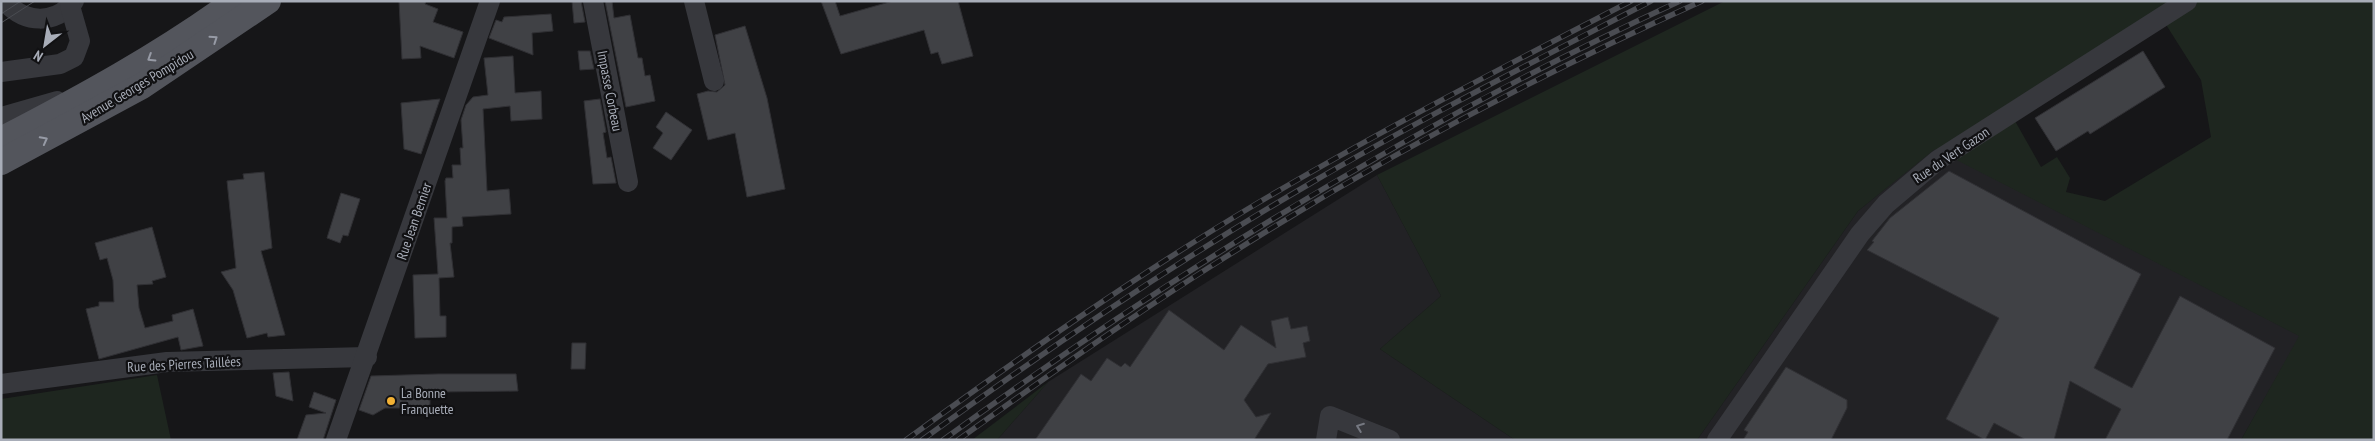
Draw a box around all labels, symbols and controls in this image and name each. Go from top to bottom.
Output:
north arrow [20,20,70,70]
one-way arrow [208,36,218,45]
street label: Avenue Georges Pompidou [77,45,197,127]
text: N [30,46,46,66]
street label: Impasse Corbeau [593,49,627,133]
one-way arrow [147,51,156,61]
street label: Rue du Vert Gazon [1909,123,1993,187]
one-way arrow [39,136,48,146]
street label: Rue Jean Bernier [392,180,436,262]
street label: Rue des Pierres Taillées [127,352,241,376]
place label: La Bonne Franquette [401,384,454,418]
marker: La Bonne Franquette [385,395,397,407]
one-way arrow [1357,423,1365,433]

